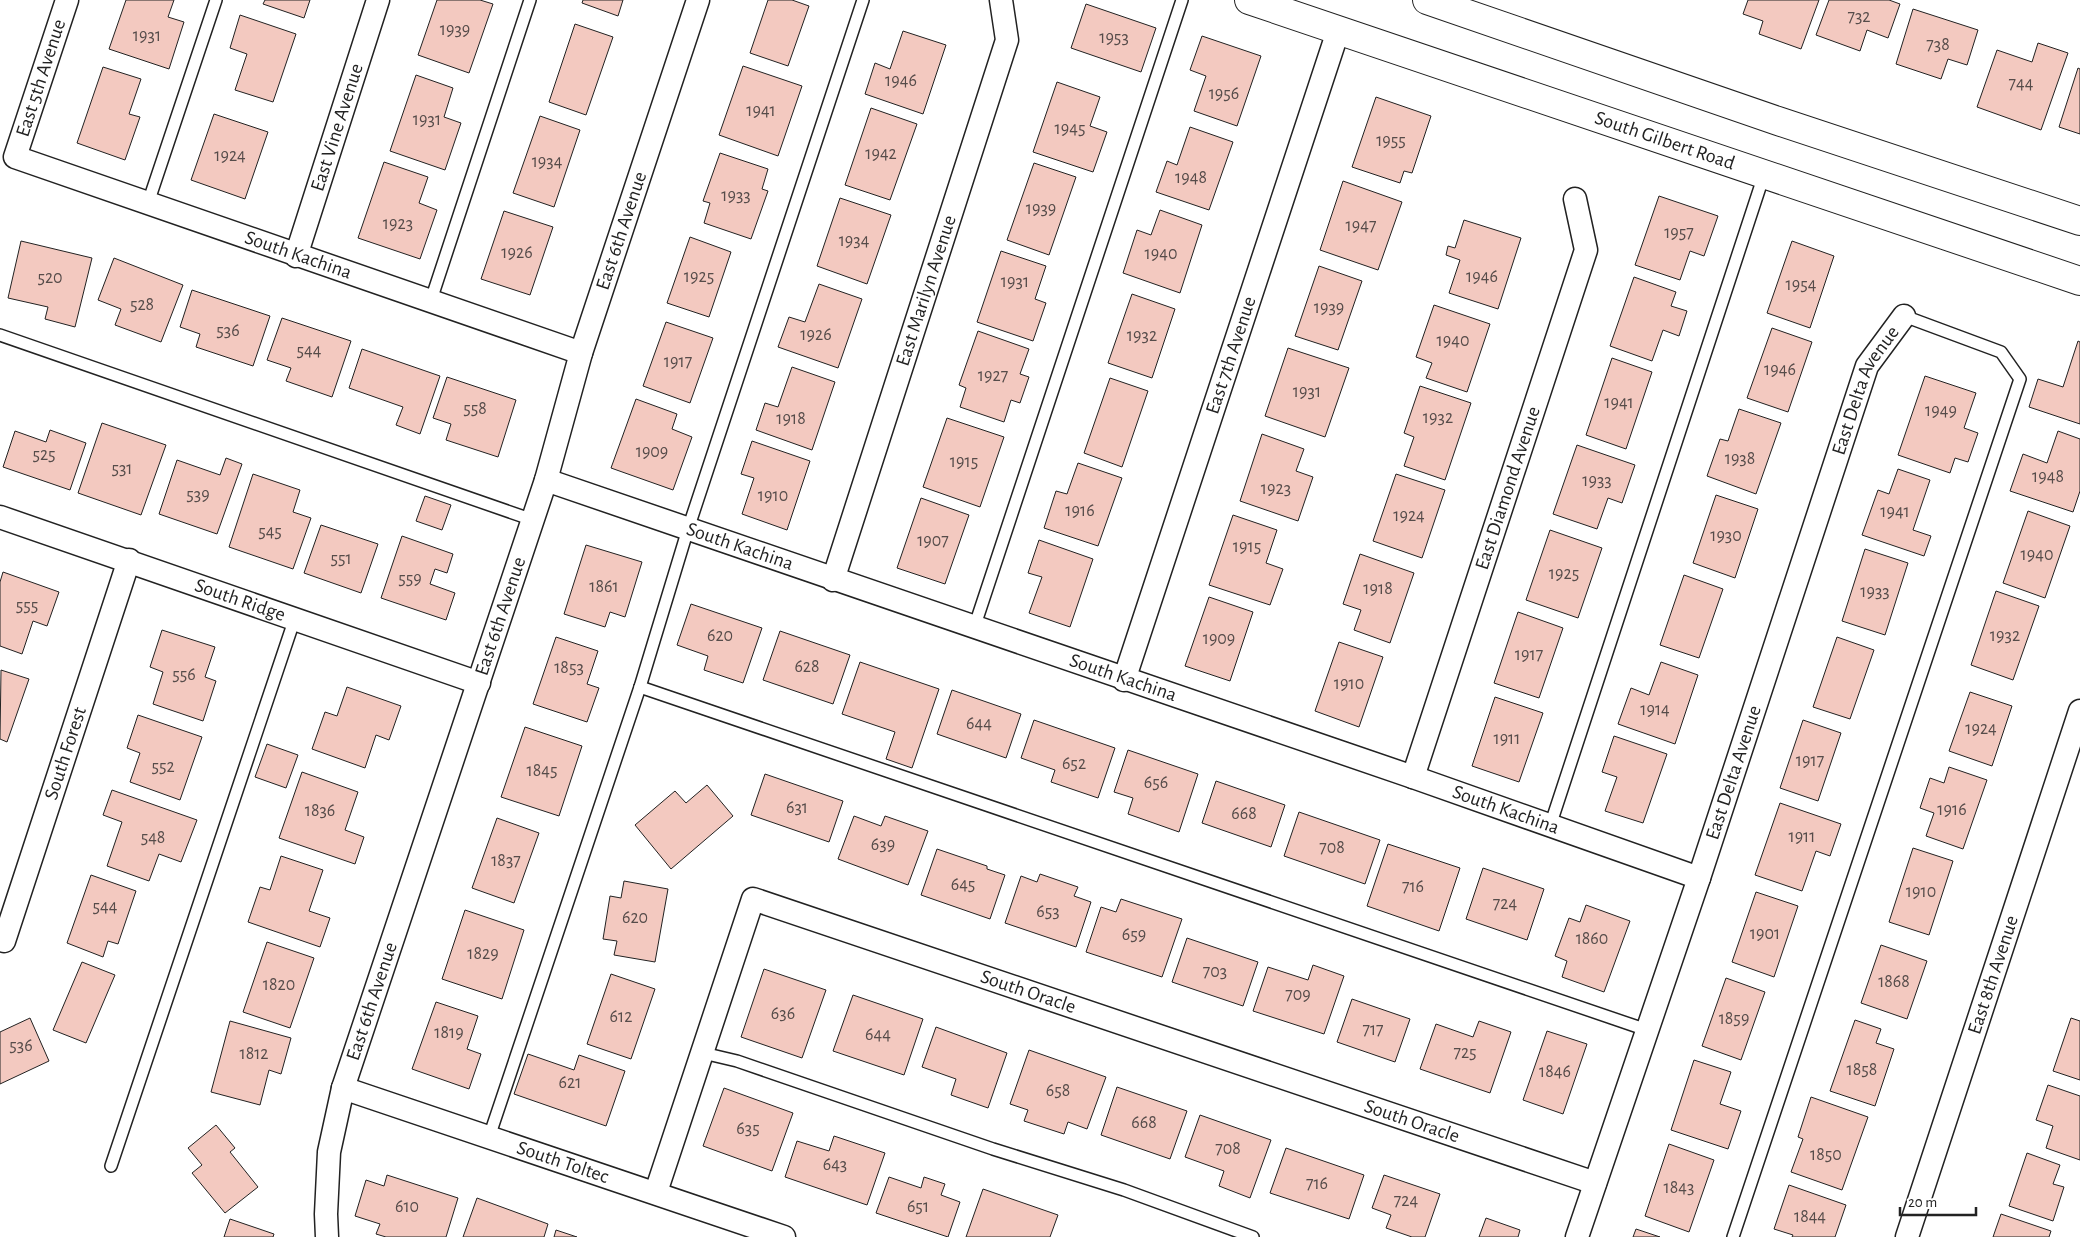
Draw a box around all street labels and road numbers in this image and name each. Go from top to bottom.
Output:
street label: East 5th Avenue [13,17,69,139]
street label: East Vine Avenue [307,61,367,194]
street label: South Gilbert Road [1592,108,1737,174]
street label: East 6th Avenue [593,169,650,293]
street label: East Marilyn Avenue [893,213,960,368]
street label: South Kachina [242,227,354,283]
street label: East 7th Avenue [1202,294,1260,416]
street label: East Delta Avenue [1828,322,1903,458]
street label: East Diamond Avenue [1472,404,1544,572]
street label: South Kachina [684,519,796,574]
street label: East 6th Avenue [471,554,530,678]
street label: South Ridge [192,575,288,625]
street label: South Kachina [1067,650,1179,705]
street label: East Delta Avenue [1702,703,1765,842]
street label: South Forest [41,704,90,802]
street label: South Kachina [1450,782,1562,838]
street label: East 8th Avenue [1964,913,2022,1037]
street label: East 6th Avenue [343,940,401,1063]
street label: South Oracle [978,966,1078,1017]
street label: South Oracle [1362,1096,1462,1147]
street label: South Toltec [514,1138,612,1187]

